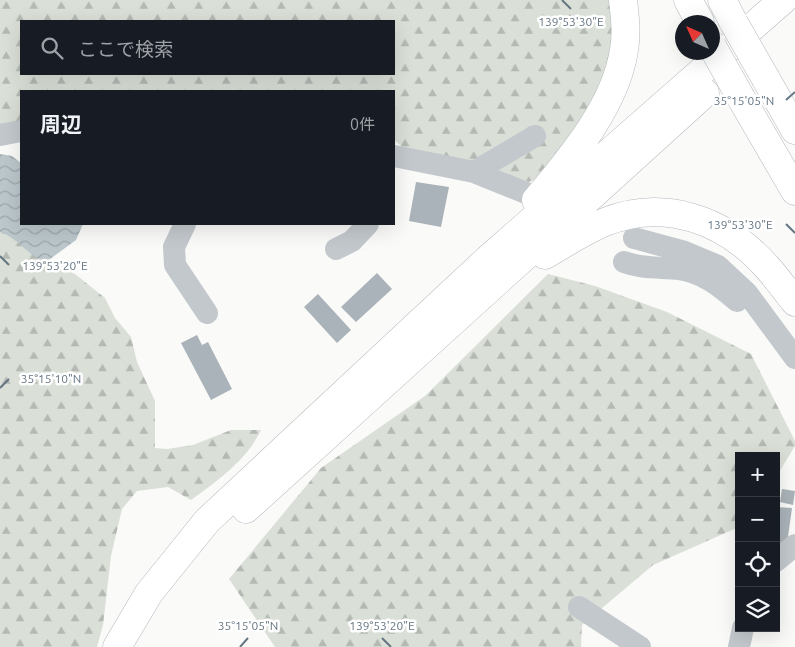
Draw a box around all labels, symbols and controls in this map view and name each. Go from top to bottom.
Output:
text: 139°53'30"E [538,15,604,28]
north arrow [675,15,720,60]
search box [20,20,395,75]
icon: search [38,34,66,62]
text: ここで検索 [78,38,173,60]
text: 35°15'05"N [714,94,774,107]
text: 周辺 [40,112,82,136]
text: 0件 [350,115,375,133]
text: 139°53'30"E [707,218,773,231]
text: 139°53'20"E [22,259,88,272]
text: 35°15'10"N [21,372,81,385]
map controls [735,452,780,632]
button: + [735,452,780,497]
button: − [735,497,780,542]
button: locate [735,542,780,587]
button: layers [735,587,780,632]
text: 35°15'05"N [218,619,278,632]
text: 139°53'20"E [349,619,415,632]

